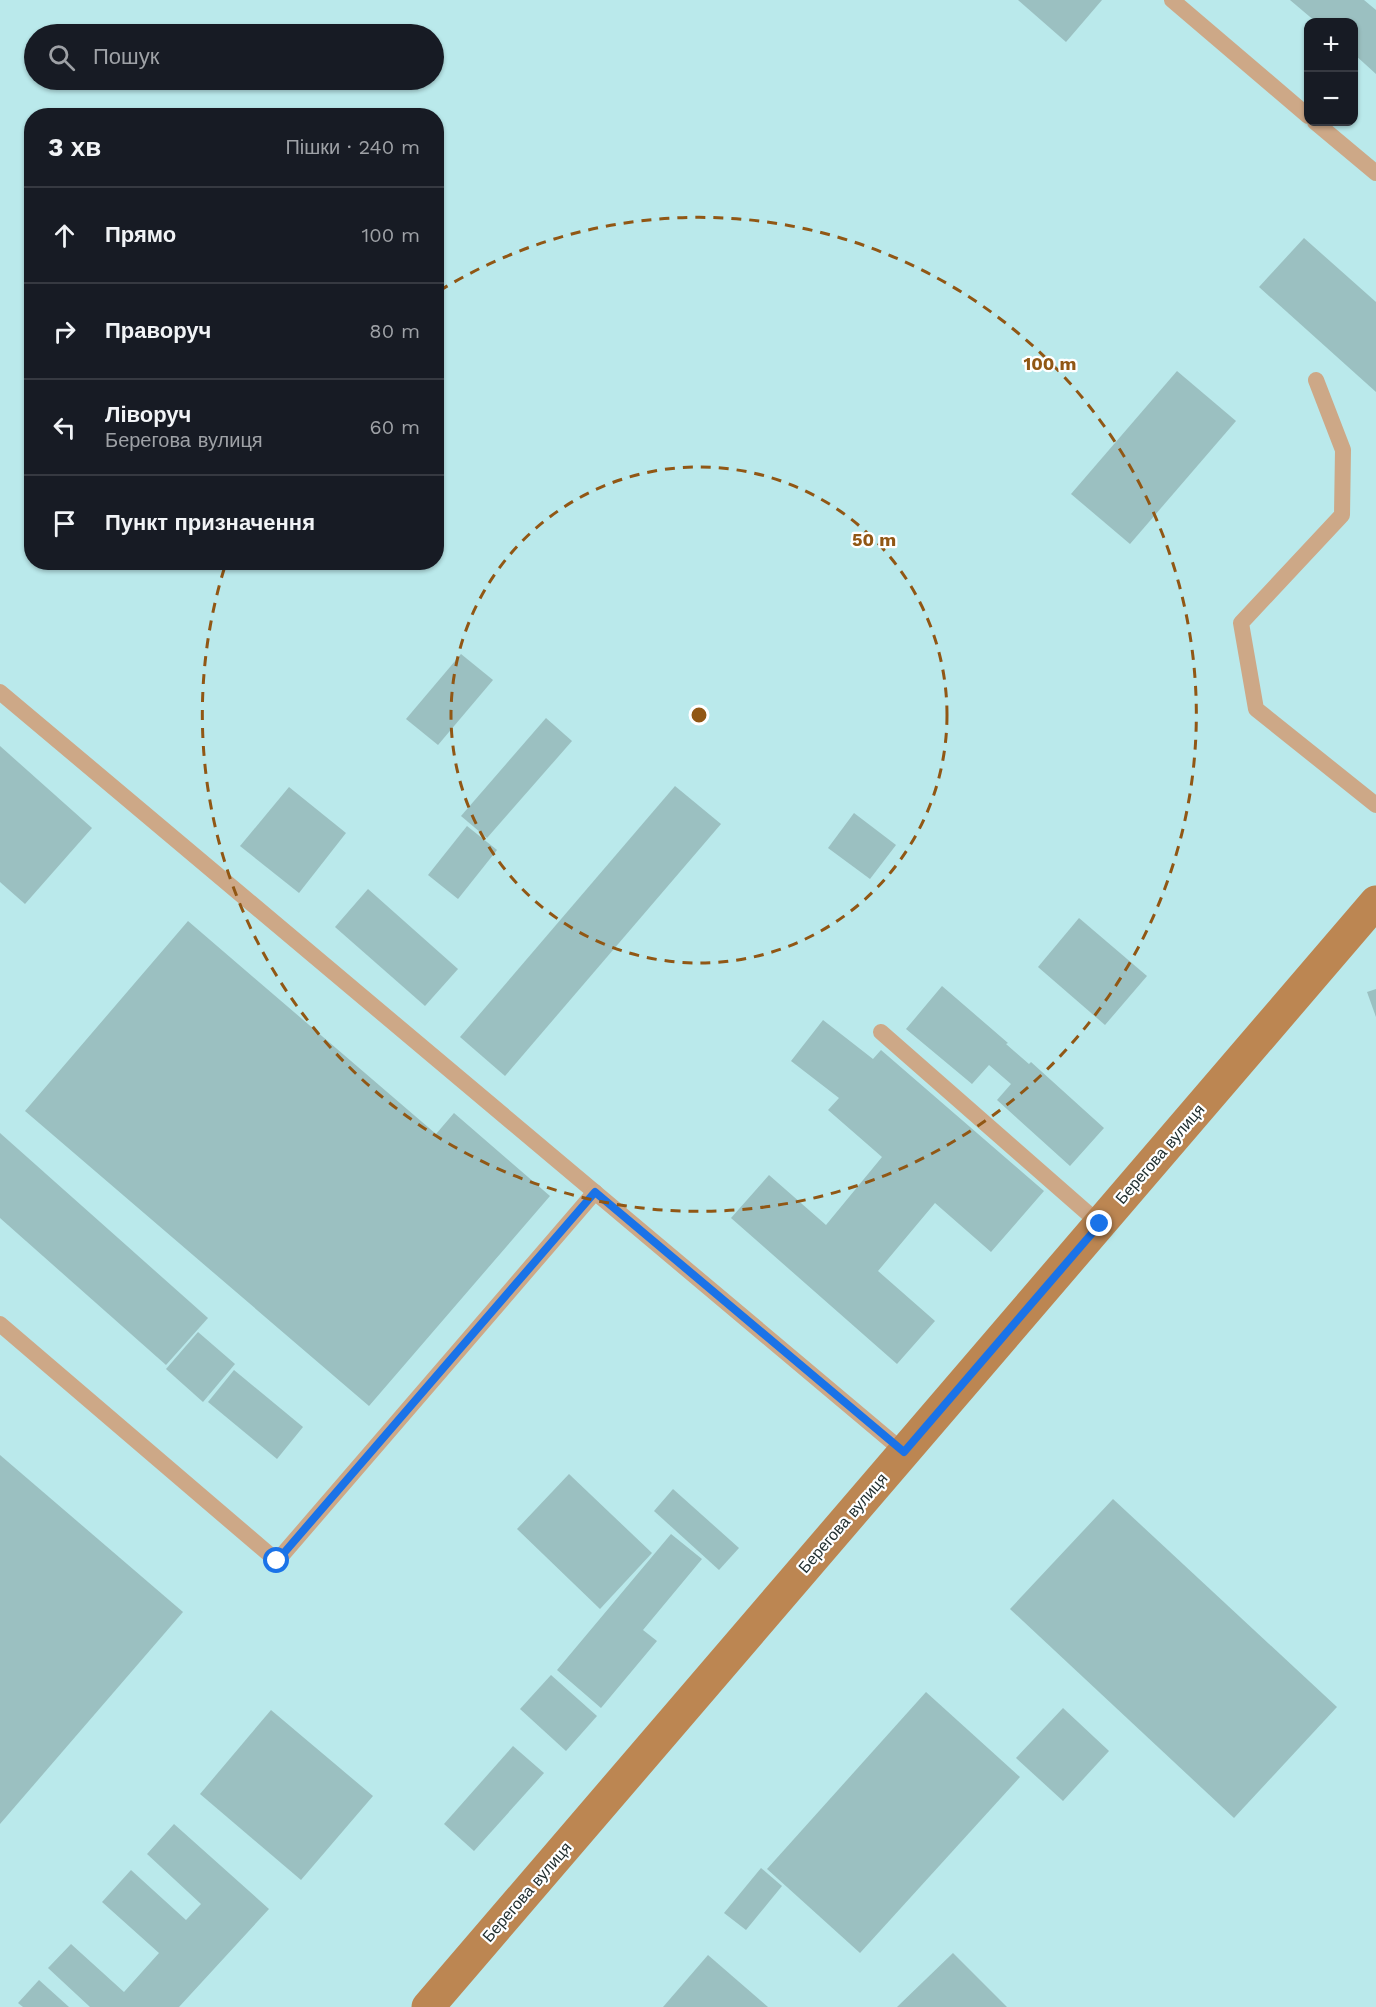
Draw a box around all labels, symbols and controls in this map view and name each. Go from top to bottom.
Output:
map controls [1304,18,1358,126]
button: + [1304,18,1358,72]
search box [24,24,444,90]
icon: search [45,41,78,74]
text: Пошук [93,44,159,69]
button: − [1304,72,1358,126]
text: 3 хв [48,132,101,162]
text: Пішки · 240 m [285,135,420,159]
icon: ahead [48,219,81,252]
text: Прямо [105,222,176,247]
text: 100 m [361,223,420,247]
icon: right [48,315,81,348]
text: Праворуч [105,318,211,343]
text: 80 m [369,319,420,343]
text: 100 m [1023,353,1077,374]
text: Ліворуч [105,402,191,427]
icon: left [48,411,81,444]
text: 60 m [370,415,420,439]
text: Берегова вулиця [105,428,263,452]
icon: arrive [48,507,81,540]
text: Пункт призначення [105,510,315,535]
text: 50 m [852,529,896,550]
centre of rings [689,705,709,725]
street label: Берегова вулиця [1111,1100,1209,1208]
route end [1086,1210,1112,1236]
street label: Берегова вулиця [794,1469,892,1577]
route start [263,1547,289,1573]
street label: Берегова вулиця [478,1838,576,1946]

